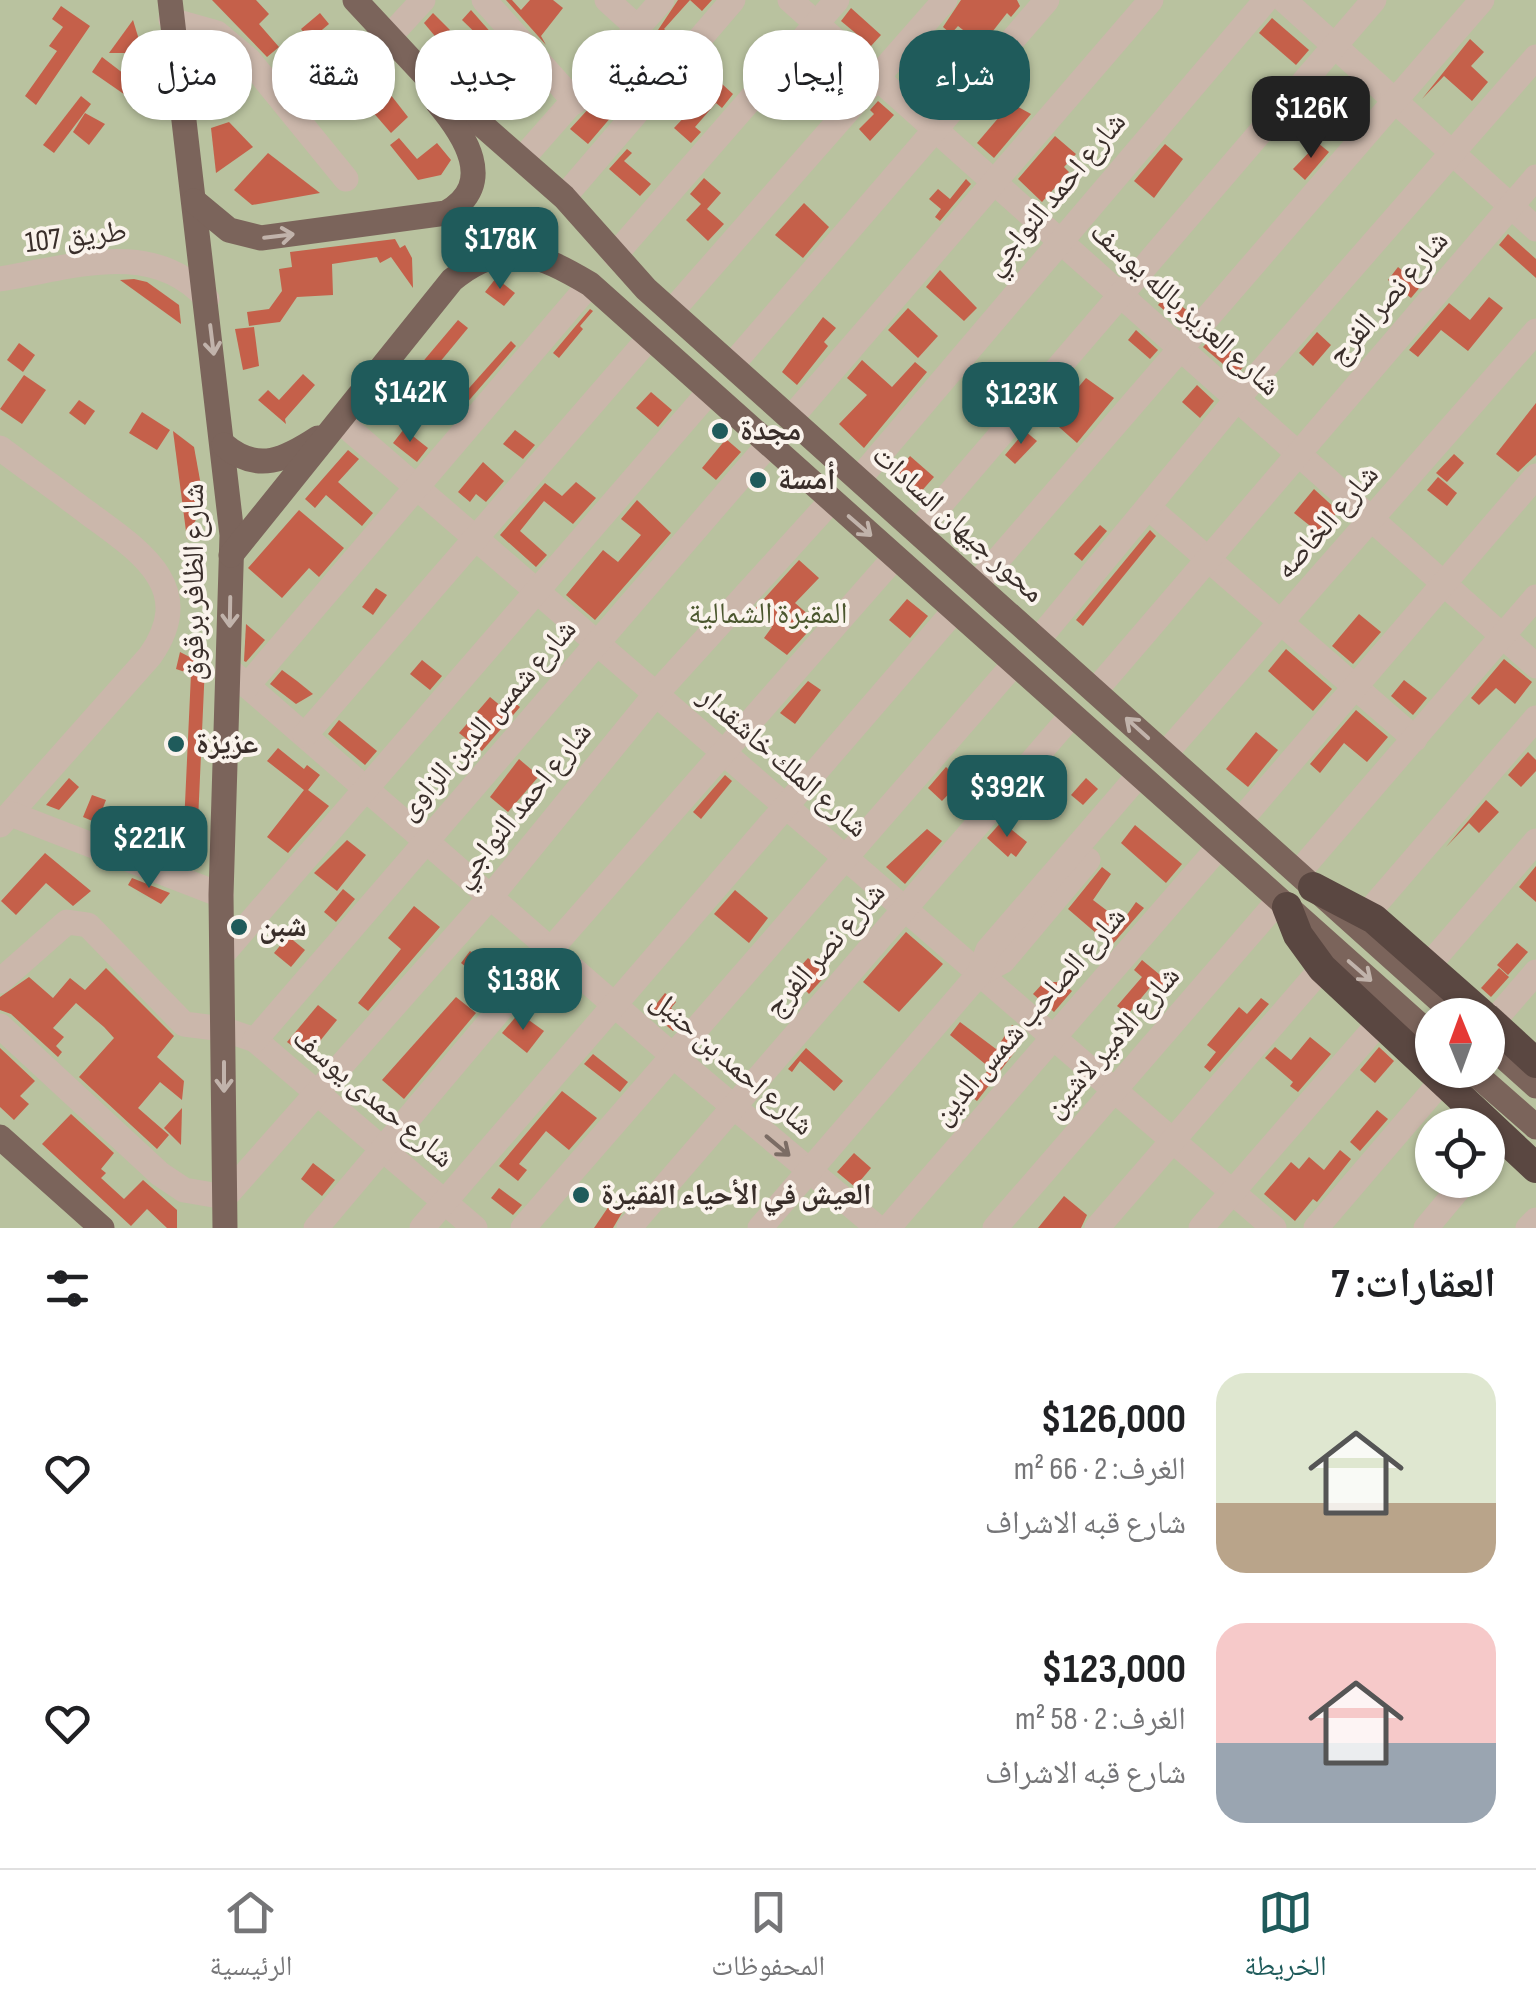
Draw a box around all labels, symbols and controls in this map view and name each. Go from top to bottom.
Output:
chip: منزل [121,30,252,120]
chip: شقة [272,30,395,120]
chip: جديد [415,30,552,120]
chip: تصفية [572,30,723,120]
chip: إيجار [743,30,879,120]
chip: شراء [899,30,1030,120]
pin: $126K [1241,76,1381,161]
text: $126K [1274,89,1348,128]
street label: شارع احمد النواجي [976,105,1137,286]
pin: $178K [430,207,570,292]
street label: طريق 107 [23,213,129,261]
street label: شارع العزيز بالله يوسف [1082,214,1288,404]
text: $178K [463,220,537,259]
street label: شارع نصر الفرج [1320,223,1456,373]
one-way arrow [263,226,295,245]
one-way arrow [203,323,222,355]
pin: $142K [340,360,480,445]
pin: $123K [951,362,1091,447]
text: $142K [373,373,447,412]
text: $123K [984,375,1058,414]
place label: مجدة [740,413,801,449]
marker: مجدة [709,420,731,442]
street label: محور جيهان السادات [865,437,1051,611]
street label: شارع الخاصه [1267,457,1387,587]
place label: أمسة [778,461,836,498]
marker: أمسة [747,469,769,491]
street label: شارع الظافر برقوق [176,483,212,681]
one-way arrow [847,514,872,537]
one-way arrow [220,595,239,627]
park label: المقبرة الشمالية [688,596,848,632]
street label: شارع شمس الدين الزاوى [390,612,584,828]
street label: شارع الملك خاشقدار [690,678,875,845]
street label: شارع احمد النواجي [444,715,603,898]
one-way arrow [1125,717,1150,740]
place label: عزيزة [196,726,258,762]
marker: عزيزة [165,733,187,755]
pin: $392K [937,755,1077,840]
text: $392K [969,768,1045,807]
pin: $221K [79,806,219,891]
text: $221K [112,819,186,858]
street label: شارع نصر الفرج [757,875,893,1025]
street label: شارع الصاحب شمس الدين [924,899,1134,1133]
place label: شبن [259,909,307,945]
marker: شبن [228,916,250,938]
pin: $138K [453,948,593,1033]
street label: شارع الامير لاشين [1036,959,1188,1125]
one-way arrow [1347,960,1372,983]
text: $138K [486,961,560,1000]
street label: شارع احمد بن حنبل [643,982,821,1144]
north arrow [1415,998,1505,1088]
map controls [1415,998,1505,1198]
street label: شارع حمدى يوسف [285,1020,461,1176]
one-way arrow [214,1060,233,1092]
button: locate [1415,1108,1505,1198]
one-way arrow [765,1134,791,1156]
place label: العيش في الأحياء الفقيرة [601,1177,872,1217]
marker: العيش في الأحياء الفقيرة [570,1184,592,1206]
text: العقارات: 7 [1331,1259,1496,1310]
icon: filters [40,1261,95,1316]
text: $126,000 [1040,1394,1186,1445]
icon: home [1296,1413,1416,1533]
icon: heart [40,1446,95,1501]
text: الغرف: 2 · 66 m² [1014,1450,1186,1489]
text: شارع قبه الاشراف [985,1504,1186,1543]
text: $123,000 [1041,1644,1186,1695]
icon: home [1296,1663,1416,1783]
icon: heart [40,1696,95,1751]
text: الغرف: 2 · 58 m² [1015,1700,1186,1739]
text: شارع قبه الاشراف [985,1754,1186,1793]
tab: الرئيسية [209,1885,292,1993]
tab: المحفوظات [711,1885,825,1993]
tab: الخريطة [1244,1885,1327,1993]

